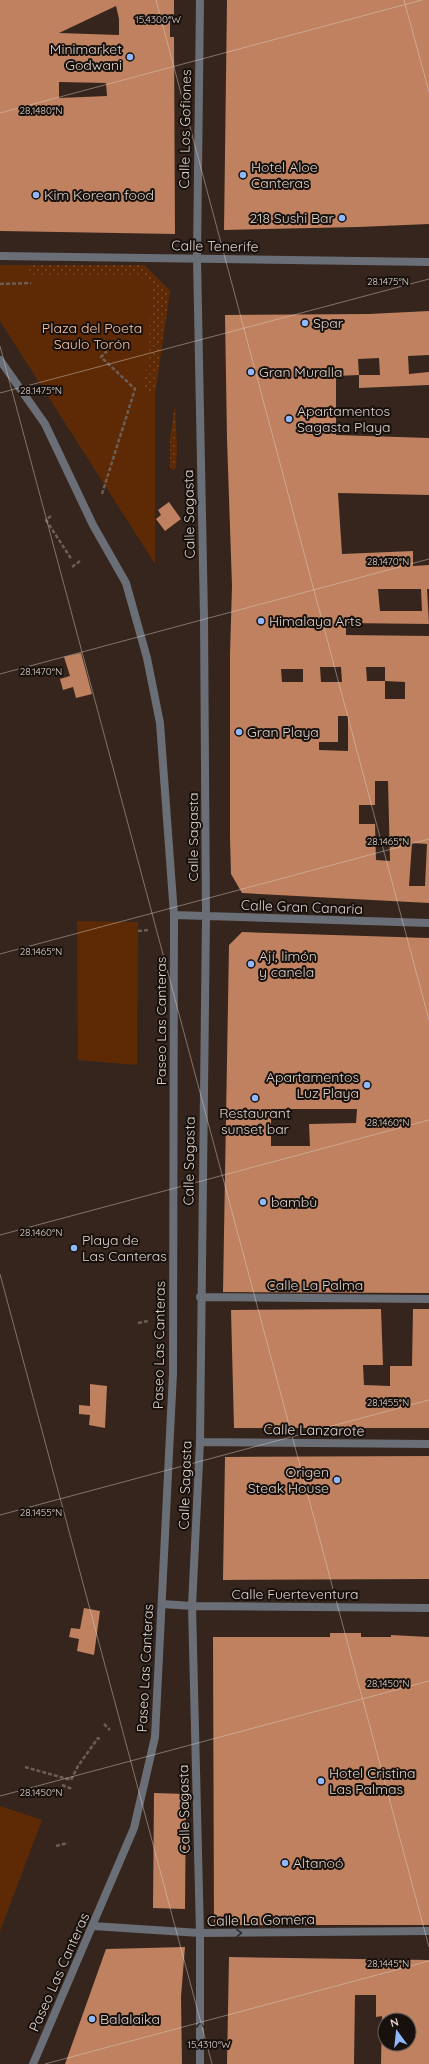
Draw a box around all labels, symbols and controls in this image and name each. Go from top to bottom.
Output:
text: 15.4300°W [135,13,181,26]
place label: Minimarket Godwani [50,40,122,74]
marker: Minimarket Godwani [125,52,135,62]
street label: Calle Los Gofiones [175,69,195,189]
text: 28.1480°N [19,104,63,117]
place label: Hotel Aloe Canteras [251,158,318,192]
marker: Hotel Aloe Canteras [238,170,248,180]
place label: Kim Korean food [44,186,154,204]
marker: Kim Korean food [31,190,41,200]
place label: 218 Sushi Bar [250,209,335,227]
marker: 218 Sushi Bar [337,213,347,223]
street label: Calle Tenerife [171,236,259,256]
text: 28.1475°N [367,275,409,288]
place label: Spar [313,314,344,332]
marker: Spar [300,318,310,328]
park label: Plaza del Poeta Saulo Torón [42,319,142,353]
place label: Gran Muralla [259,363,343,381]
marker: Gran Muralla [246,367,256,377]
text: 28.1475°N [20,384,62,397]
place label: Apartamentos Sagasta Playa [297,402,391,436]
marker: Apartamentos Sagasta Playa [284,414,294,424]
street label: Calle Sagasta [179,469,199,559]
text: 28.1470°N [367,555,409,568]
place label: Himalaya Arts [269,612,361,630]
marker: Himalaya Arts [256,616,266,626]
text: 28.1470°N [20,665,62,678]
place label: Gran Playa [247,723,319,741]
marker: Gran Playa [234,727,244,737]
street label: Calle Sagasta [184,793,202,881]
text: 28.1465°N [367,835,409,848]
street label: Calle Gran Canaria [241,896,363,918]
text: 28.1465°N [20,945,62,958]
place label: Ají, limón y canela [259,947,317,981]
street label: Paseo Las Canteras [152,957,170,1085]
marker: Ají, limón y canela [246,959,256,969]
place label: Apartamentos Luz Playa [266,1068,359,1102]
marker: Apartamentos Luz Playa [362,1080,372,1090]
marker: Restaurant sunset bar [250,1093,260,1103]
place label: Restaurant sunset bar [219,1104,291,1138]
street label: Calle Sagasta [179,1116,199,1206]
text: 28.1460°N [366,1116,410,1129]
place label: bambù [271,1193,317,1211]
marker: bambù [258,1197,268,1207]
text: 28.1460°N [19,1226,63,1239]
place label: Playa de Las Canteras [82,1231,167,1265]
marker: Playa de Las Canteras [69,1243,79,1253]
street label: Calle La Palma [267,1276,363,1294]
street label: Paseo Las Canteras [149,1281,169,1409]
text: 28.1455°N [367,1396,409,1409]
street label: Calle Lanzarote [263,1420,365,1440]
street label: Calle Sagasta [174,1440,196,1530]
place label: Origen Steak House [248,1463,329,1497]
marker: Origen Steak House [332,1475,342,1485]
text: 28.1455°N [20,1506,62,1519]
street label: Calle Fuerteventura [232,1585,358,1603]
street label: Paseo Las Canteras [133,1603,157,1733]
text: 28.1450°N [366,1677,410,1690]
street label: Calle Sagasta [174,1764,194,1854]
place label: Hotel Cristina Las Palmas [329,1764,416,1798]
marker: Hotel Cristina Las Palmas [316,1776,326,1786]
text: 28.1450°N [19,1786,63,1799]
place label: Altanoó [293,1854,343,1872]
marker: Altanoó [280,1858,290,1868]
street label: Paseo Las Canteras [25,1910,93,2034]
street label: Calle La Gomera [207,1910,315,1930]
one-way arrow [236,1929,242,1937]
text: 28.1445°N [367,1957,409,1970]
place label: Balalaika [100,2010,160,2028]
north arrow [377,2012,417,2052]
marker: Balalaika [87,2014,97,2024]
text: N [389,2015,400,2030]
one-way arrow [196,2022,204,2028]
text: 15.4310°W [187,2038,231,2051]

